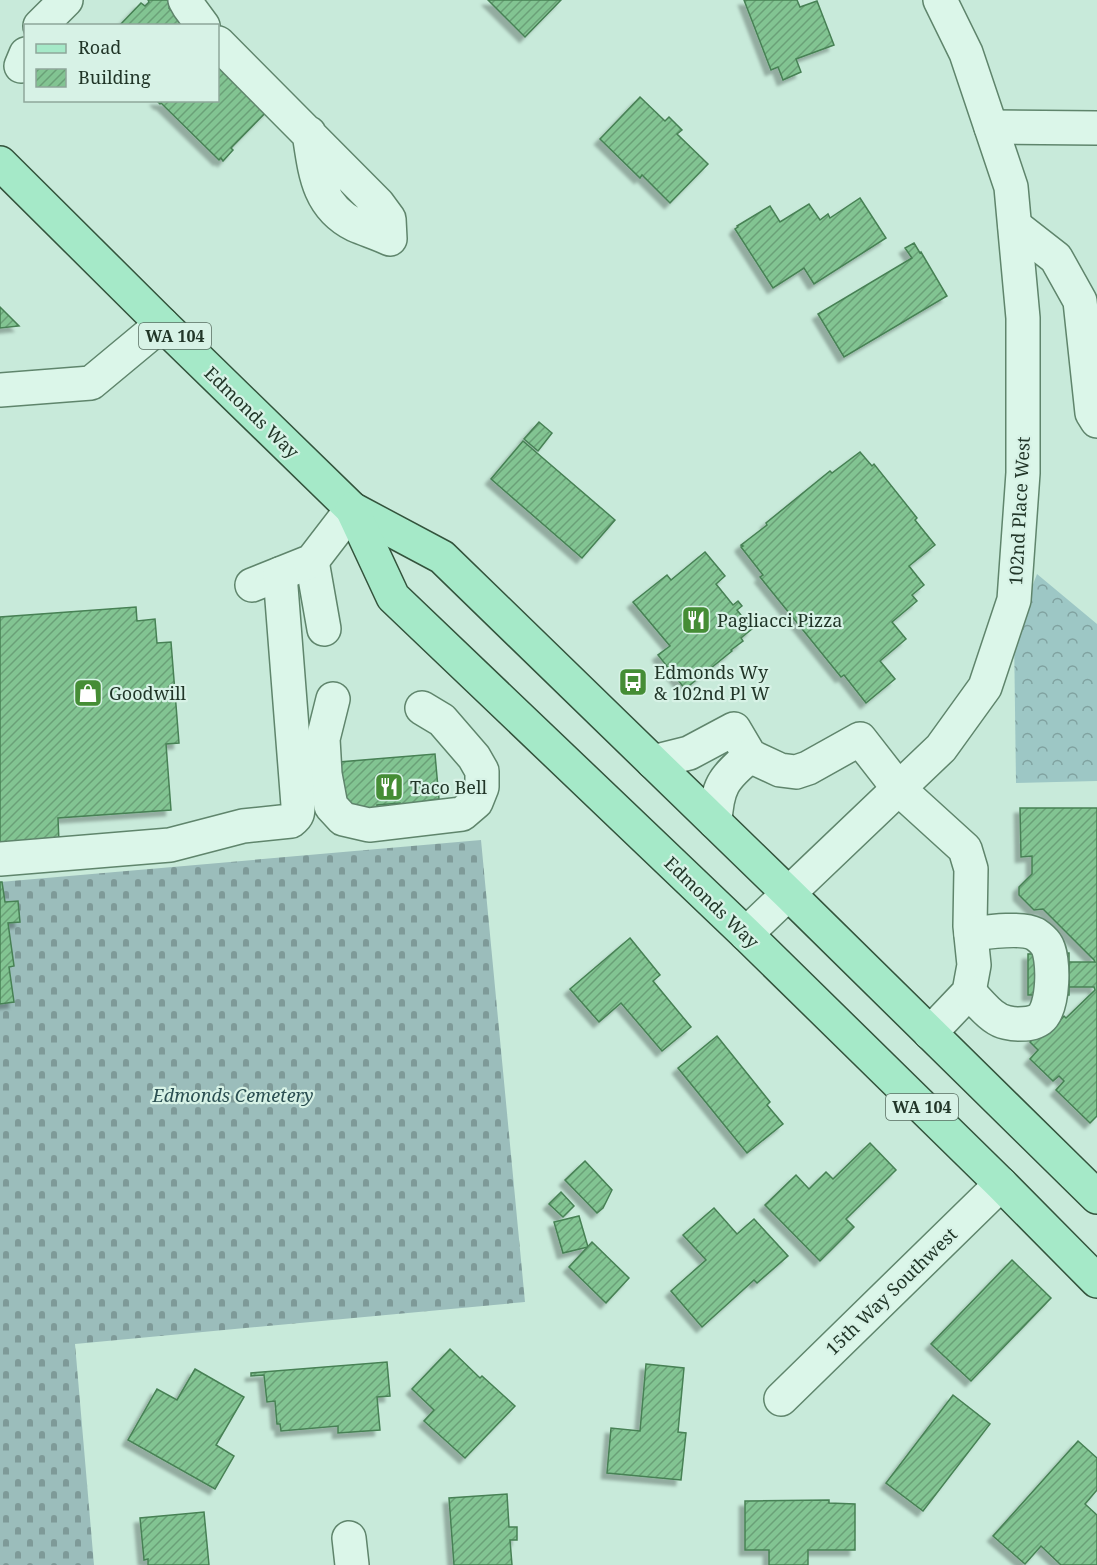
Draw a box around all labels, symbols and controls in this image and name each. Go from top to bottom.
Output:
legend [24,24,219,102]
text: Road [78,35,121,59]
text: Building [78,65,151,89]
road number: WA 104 [139,323,211,349]
street label: Edmonds Way [200,361,305,464]
street label: 102nd Place West [1003,436,1035,586]
restaurant icon: Pagliacci Pizza [680,604,712,636]
place label: Pagliacci Pizza [717,608,842,632]
place label: Edmonds Wy & 102nd Pl W [654,660,770,705]
bus stop icon: Edmonds Wy & 102nd Pl W [617,666,649,698]
shop icon: Goodwill [72,677,104,709]
place label: Goodwill [109,681,187,705]
restaurant icon: Taco Bell [373,771,405,803]
place label: Taco Bell [410,775,488,799]
street label: Edmonds Way [660,851,765,954]
park label: Edmonds Cemetery [152,1083,313,1107]
road number: WA 104 [886,1094,958,1120]
street label: 15th Way Southwest [820,1222,962,1360]

